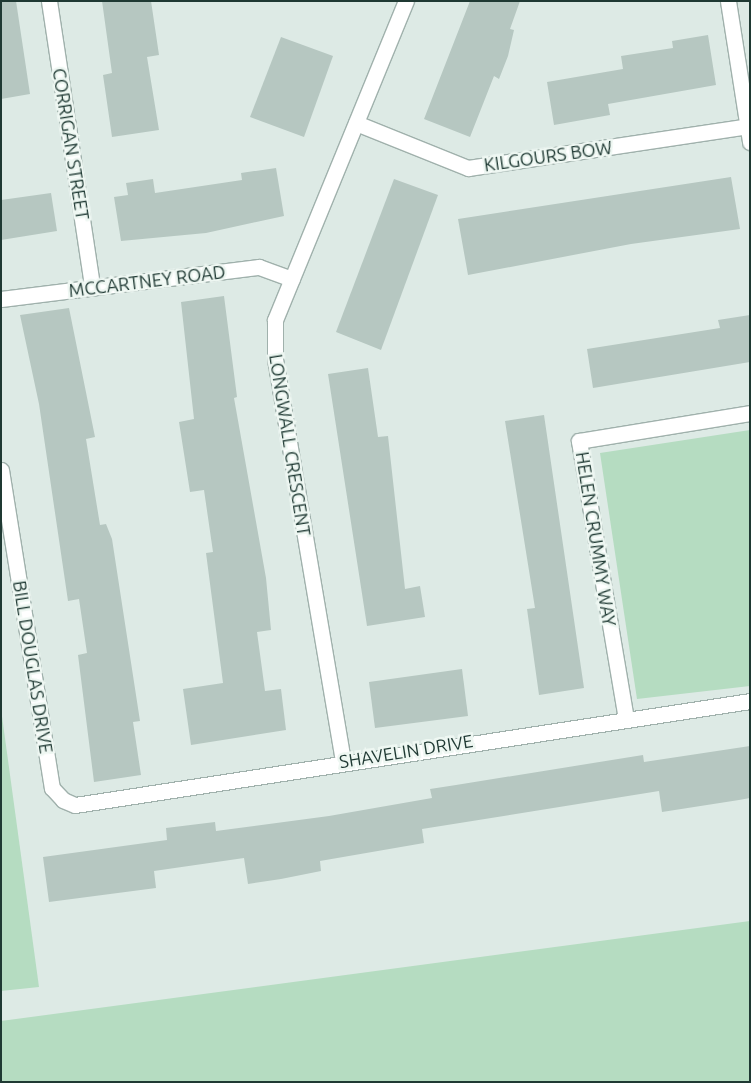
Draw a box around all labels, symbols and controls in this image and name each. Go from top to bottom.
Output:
street label: CORRIGAN STREET [48,67,94,221]
street label: KILGOURS BOW [483,136,613,176]
street label: MCCARTNEY ROAD [67,261,227,301]
street label: LONGWALL CRESCENT [265,353,315,537]
street label: HELEN CRUMMY WAY [572,450,620,628]
street label: BILL DOUGLAS DRIVE [9,579,57,755]
street label: SHAVELIN DRIVE [338,730,474,772]

